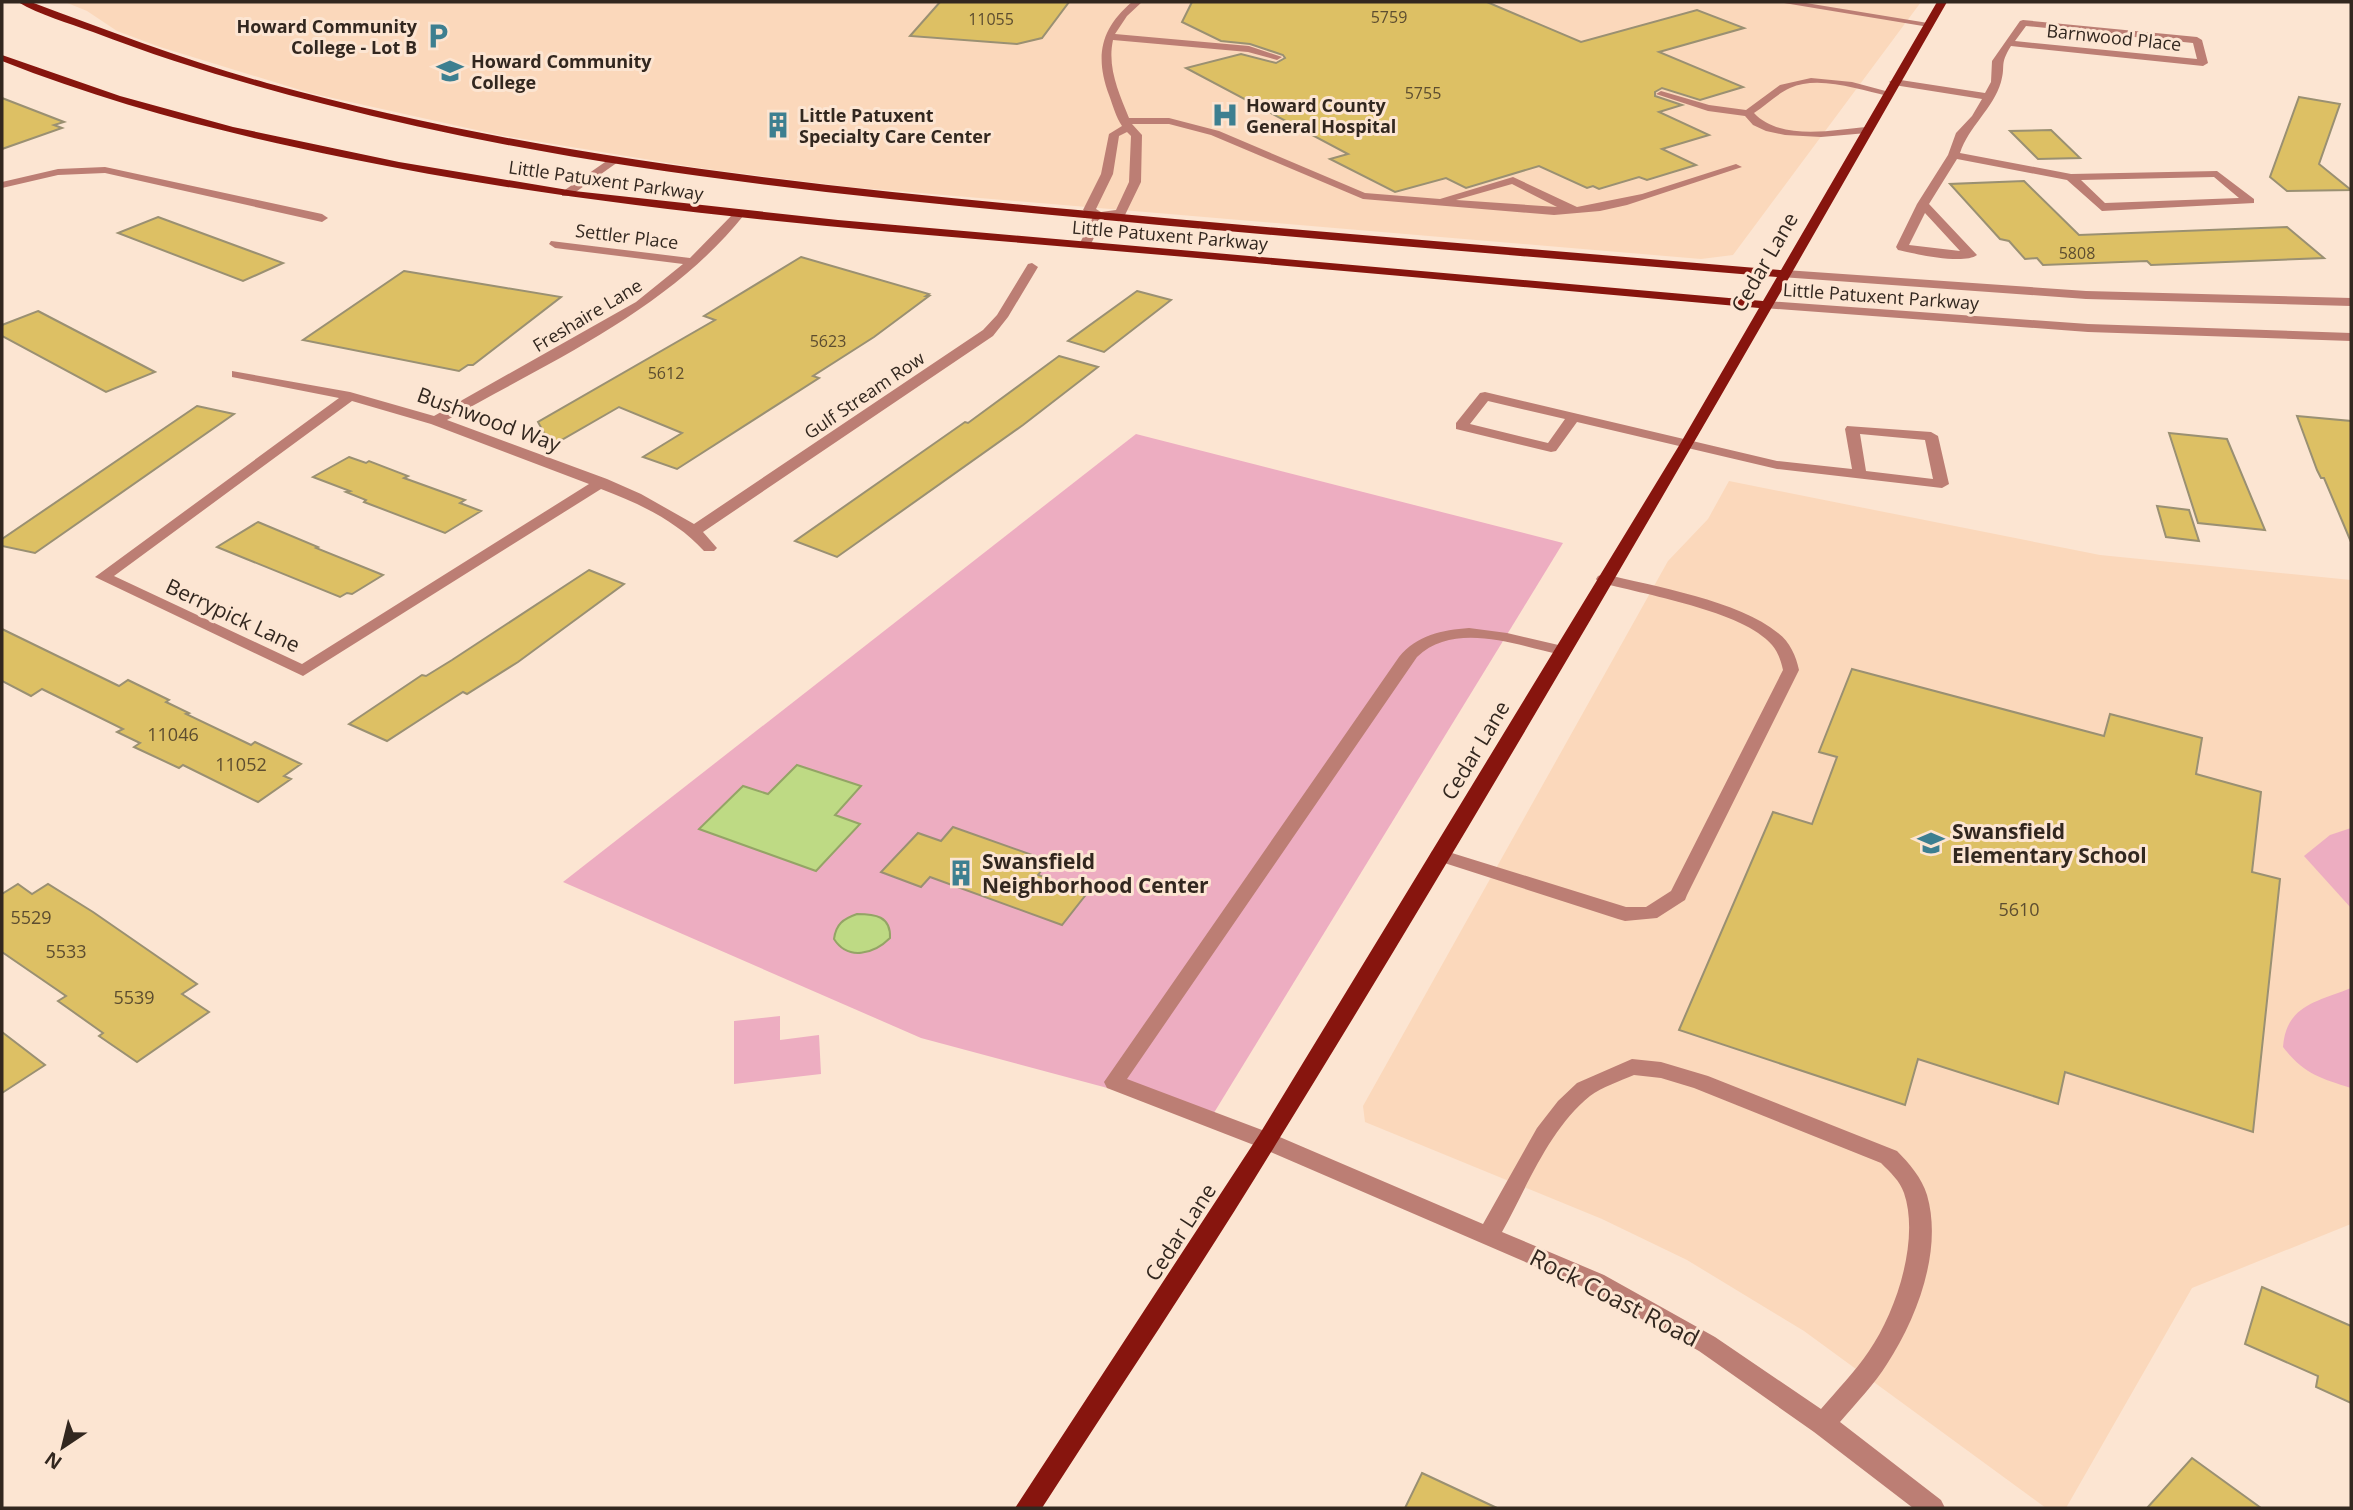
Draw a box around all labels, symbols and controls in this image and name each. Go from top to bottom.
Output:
house number: 5759 [1371,6,1407,28]
house number: 11055 [968,8,1014,30]
place label: Howard Community College - Lot B [236,14,418,59]
street label: Barnwood Place [2045,18,2183,56]
parking icon: Howard Community College - Lot B [423,21,453,51]
place label: Howard Community College [471,49,652,94]
school or university icon: Howard Community College [435,56,465,86]
house number: 5755 [1405,82,1441,104]
place label: Howard County General Hospital [1246,93,1396,138]
hospital icon: Howard County General Hospital [1210,100,1240,130]
place label: Little Patuxent Specialty Care Center [799,103,991,148]
building icon: Little Patuxent Specialty Care Center [763,110,793,140]
street label: Little Patuxent Parkway [507,154,706,206]
street label: Cedar Lane [1724,207,1804,317]
street label: Little Patuxent Parkway [1071,214,1270,256]
street label: Settler Place [574,218,680,254]
house number: 5808 [2059,242,2095,264]
street label: Freshaire Lane [528,273,646,357]
street label: Little Patuxent Parkway [1782,277,1981,315]
house number: 5623 [810,330,846,352]
street label: Gulf Stream Row [799,346,929,444]
house number: 5612 [648,362,684,384]
street label: Bushwood Way [413,380,565,458]
street label: Berrypick Lane [161,572,305,658]
street label: Cedar Lane [1434,695,1516,805]
house number: 11046 [147,722,199,746]
house number: 11052 [215,752,267,776]
place label: Swansfield Elementary School [1952,817,2147,869]
school or university icon: Swansfield Elementary School [1916,828,1946,858]
place label: Swansfield Neighborhood Center [982,847,1209,899]
building icon: Swansfield Neighborhood Center [946,858,976,888]
house number: 5610 [1998,897,2040,921]
house number: 5529 [10,905,52,929]
house number: 5533 [45,939,87,963]
house number: 5539 [113,985,155,1009]
street label: Cedar Lane [1138,1178,1222,1286]
street label: Rock Coast Road [1525,1240,1705,1354]
north arrow [28,1412,98,1482]
text: N [39,1446,67,1476]

